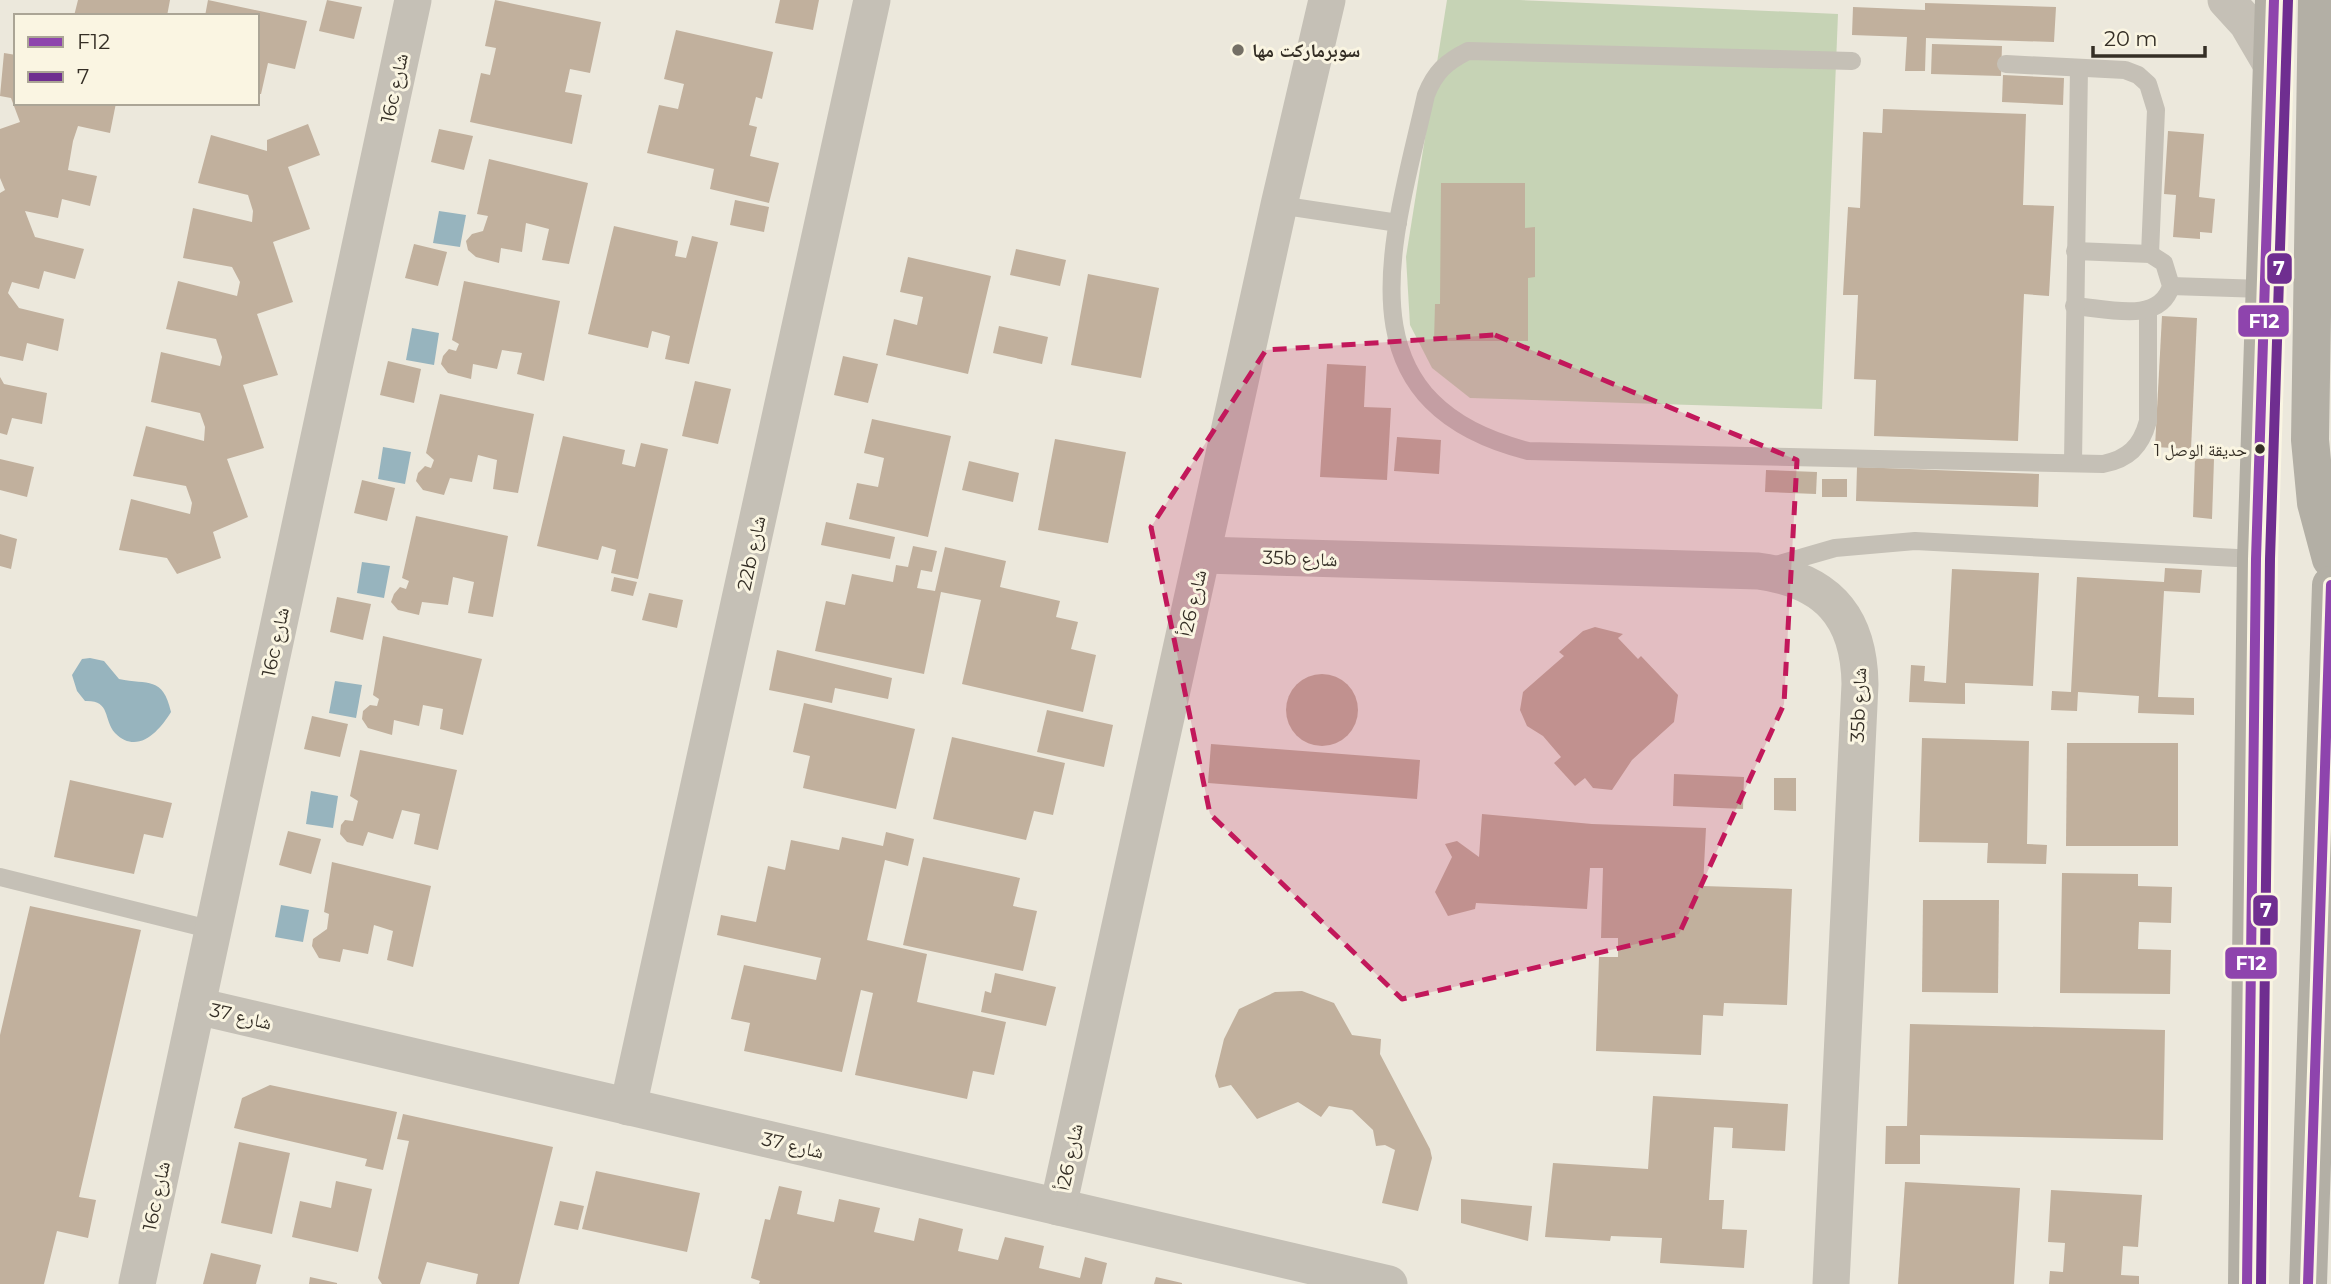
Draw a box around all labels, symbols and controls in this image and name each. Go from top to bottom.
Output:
legend [14,14,259,105]
scale bar [2093,14,2205,58]
text: 20 m [2104,26,2158,51]
text: F12 [77,29,110,54]
place label: سوبرماركت مها [1252,39,1360,62]
marker: سوبرماركت مها [1230,42,1246,58]
street label: 16c شارع [376,51,413,125]
text: 7 [77,64,89,89]
line badge: 7 [2266,252,2293,285]
text: 7 [2273,257,2285,280]
line badge: F12 [2237,304,2290,338]
text: F12 [2248,310,2280,333]
place label: حديقة الوصل 1 [2154,440,2247,461]
marker: حديقة الوصل 1 [2253,442,2267,456]
street label: 22b شارع [732,514,771,592]
street label: 35b شارع [1262,546,1338,571]
street label: شارع 26أ [1174,567,1211,639]
street label: 16c شارع [257,605,294,679]
street label: 35b شارع [1846,667,1871,743]
line badge: 7 [2252,894,2279,927]
text: 7 [2260,899,2272,922]
line badge: F12 [2224,946,2278,980]
text: F12 [2235,952,2267,975]
street label: شارع 37 [208,998,274,1035]
street label: شارع 26أ [1051,1121,1088,1193]
street label: شارع 37 [760,1127,826,1164]
street label: 16c شارع [138,1159,175,1233]

